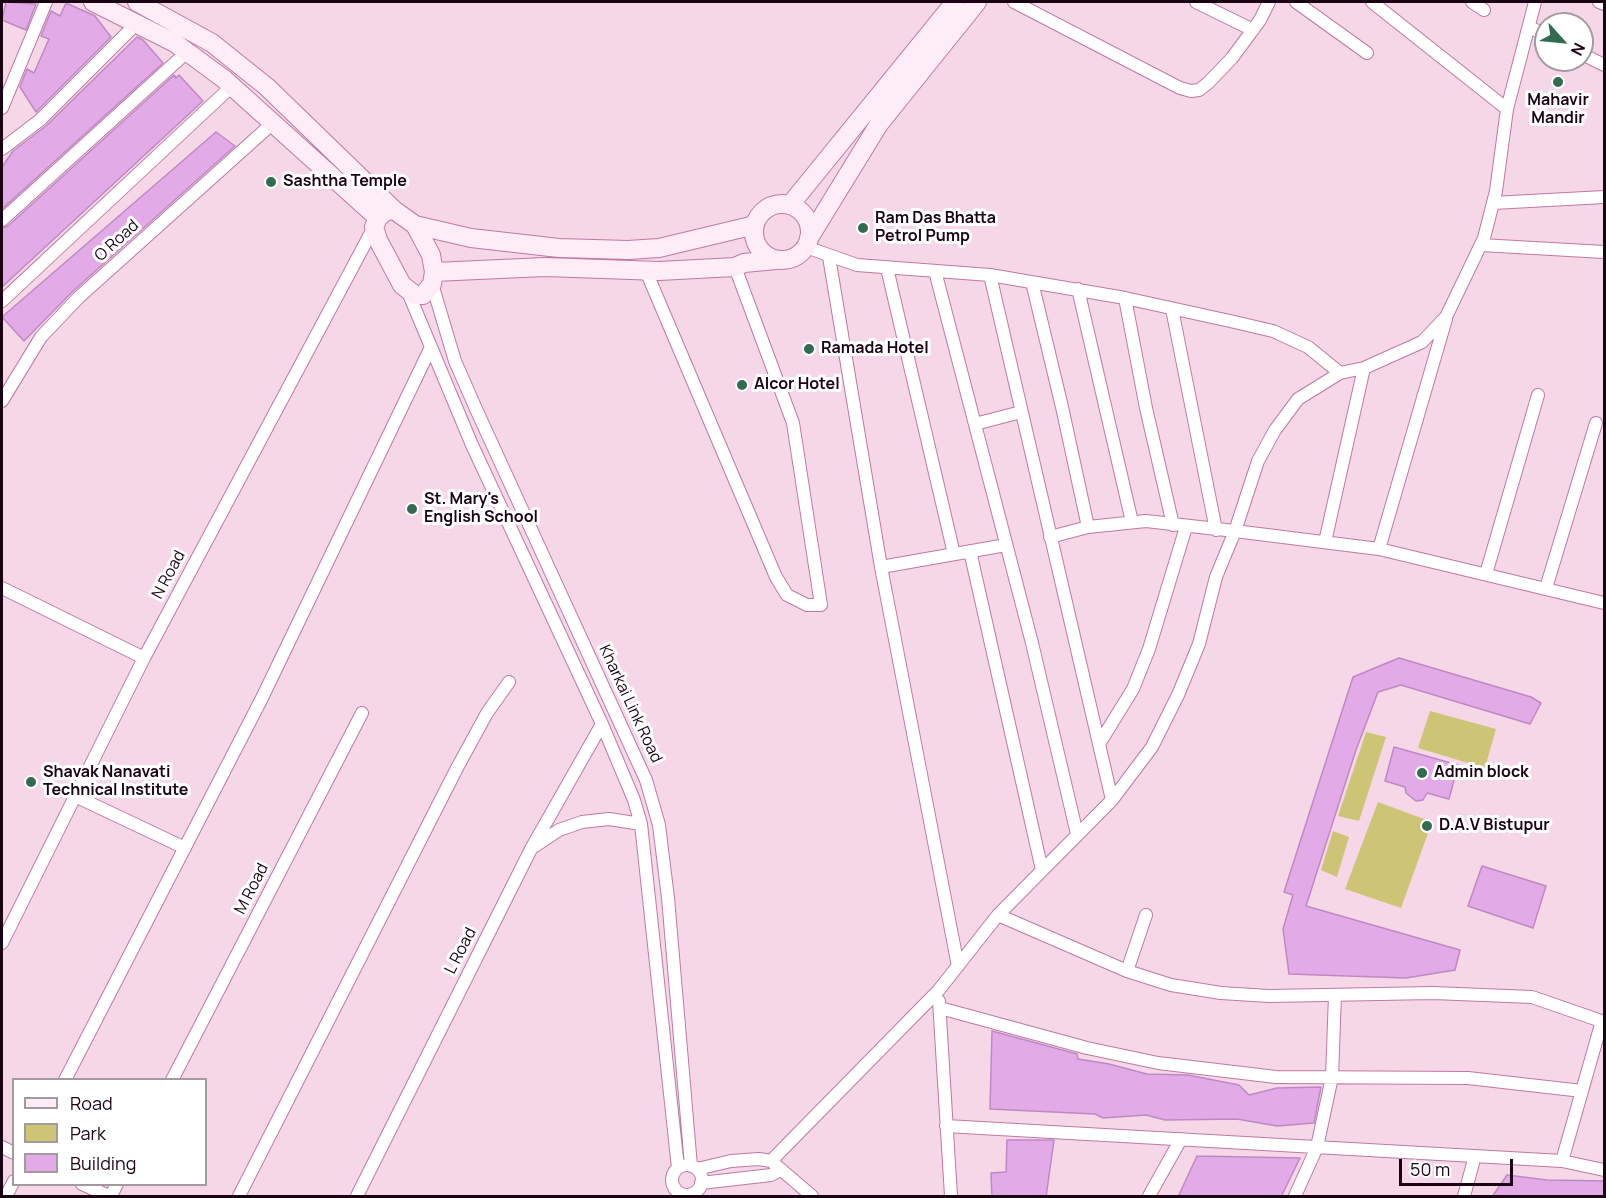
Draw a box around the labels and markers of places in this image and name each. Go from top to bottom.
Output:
marker: Mahavir Mandir [1551,75,1565,89]
place label: Mahavir Mandir [1527,91,1589,129]
place label: Sashtha Temple [283,172,407,192]
marker: Sashtha Temple [264,175,278,189]
place label: Ram Das Bhatta Petrol Pump [875,209,996,247]
marker: Ram Das Bhatta Petrol Pump [856,221,870,235]
place label: Ramada Hotel [821,339,929,359]
marker: Ramada Hotel [802,342,816,356]
place label: Alcor Hotel [754,375,840,395]
marker: Alcor Hotel [735,378,749,392]
place label: St. Mary's English School [424,490,538,528]
marker: St. Mary's English School [405,502,419,516]
place label: Shavak Nanavati Technical Institute [43,763,188,801]
place label: Admin block [1434,763,1529,783]
marker: Admin block [1415,766,1429,780]
marker: Shavak Nanavati Technical Institute [24,775,38,789]
place label: D.A.V Bistupur [1439,816,1550,836]
marker: D.A.V Bistupur [1420,819,1434,833]

